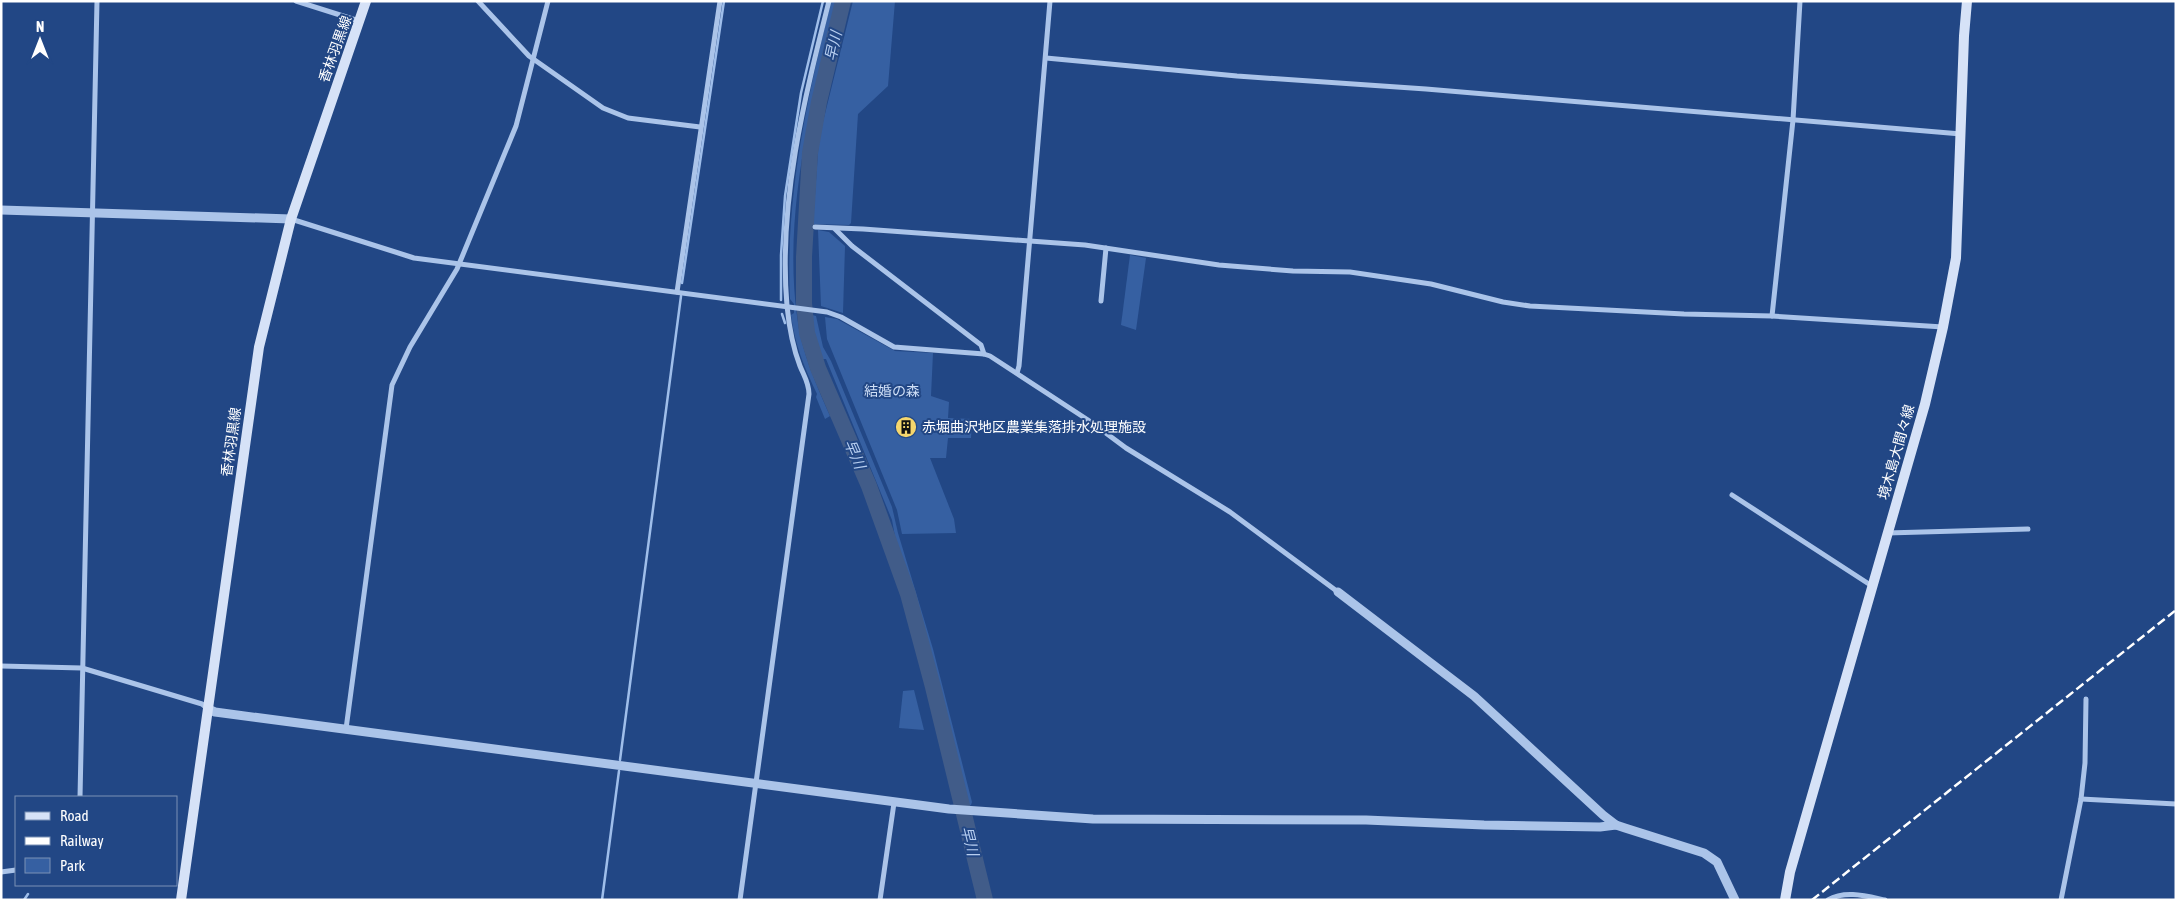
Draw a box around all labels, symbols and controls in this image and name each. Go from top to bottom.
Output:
street label: 香林羽黒線 [316,13,354,85]
north arrow [15,15,65,65]
text: N [36,19,44,35]
water label: 早川 [822,28,845,62]
park label: 結婚の森 [864,383,920,399]
street label: 境木島大間々線 [1875,403,1917,501]
street label: 香林羽黒線 [218,406,244,478]
building icon: 赤堀曲沢地区農業集落排水処理施設 [894,415,918,439]
place label: 赤堀曲沢地区農業集落排水処理施設 [922,419,1146,435]
water label: 早川 [841,437,869,473]
legend [15,796,178,886]
text: Road [60,807,89,824]
water label: 早川 [958,824,982,860]
text: Railway [60,832,104,849]
text: Park [60,857,85,874]

